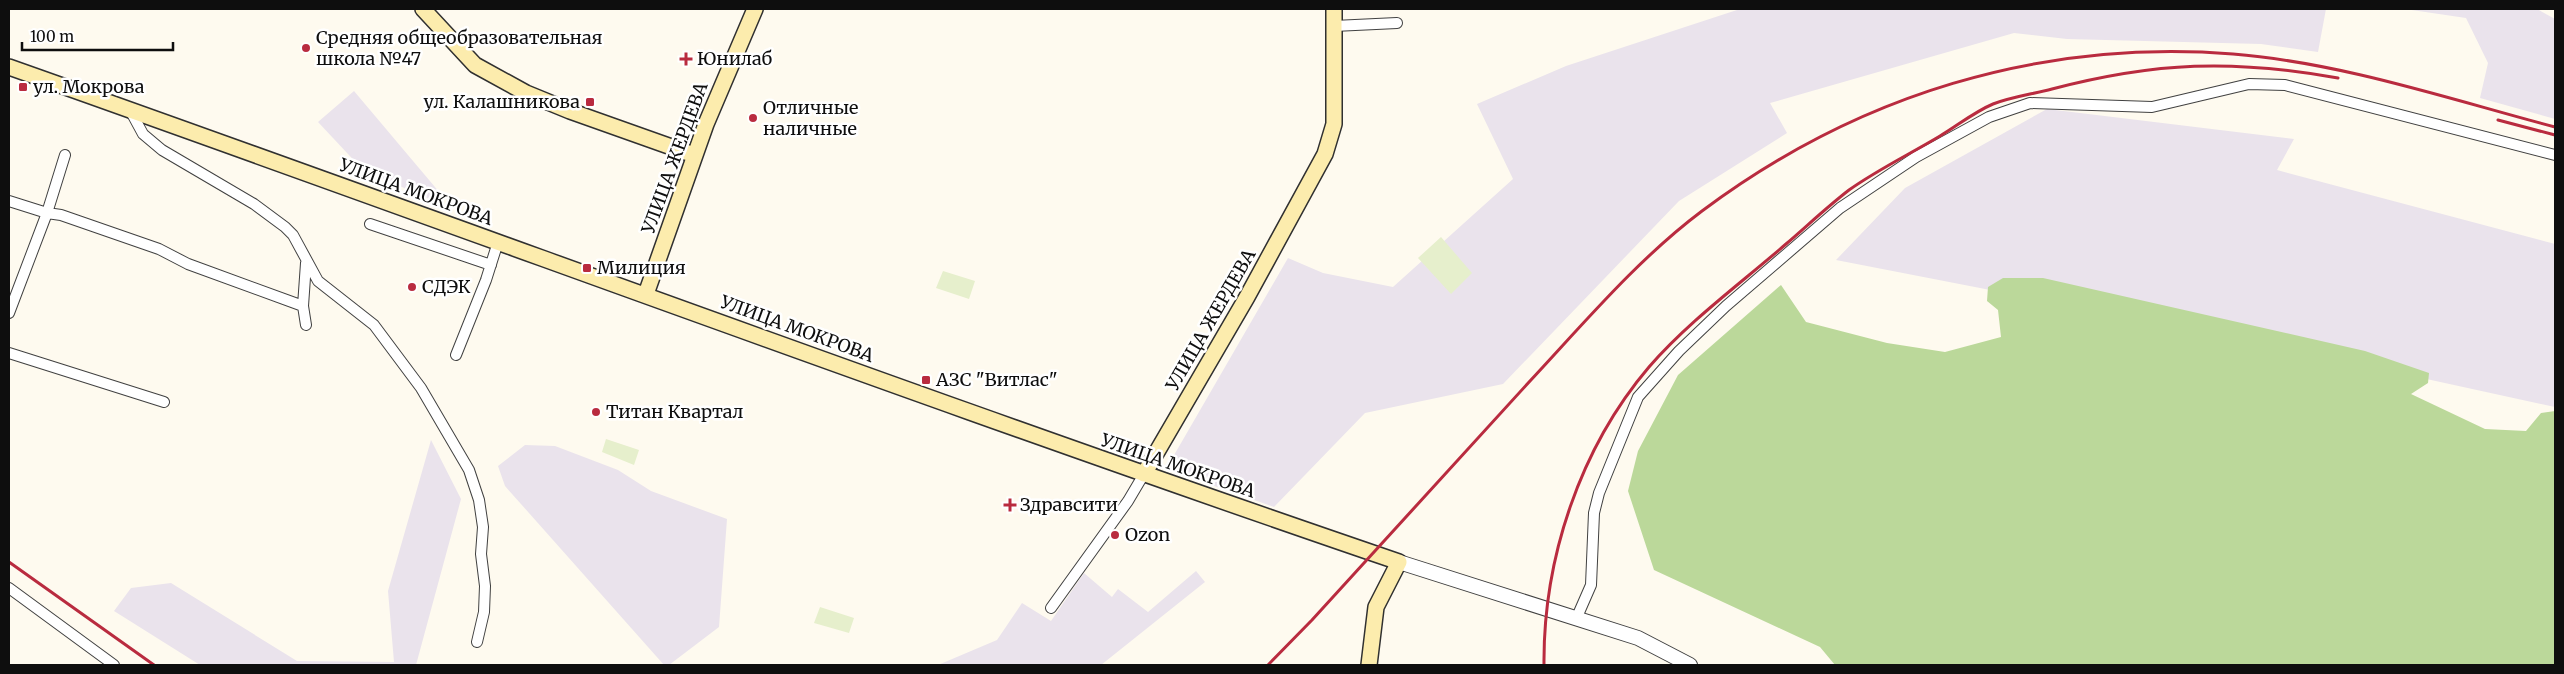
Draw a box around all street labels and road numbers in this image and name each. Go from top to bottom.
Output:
street label: УЛИЦА ЖЕРДЕВА [636,79,713,238]
street label: УЛИЦА МОКРОВА [335,153,496,230]
street label: УЛИЦА ЖЕРДЕВА [1160,245,1261,396]
street label: УЛИЦА МОКРОВА [716,290,877,367]
street label: УЛИЦА МОКРОВА [1097,428,1259,503]

